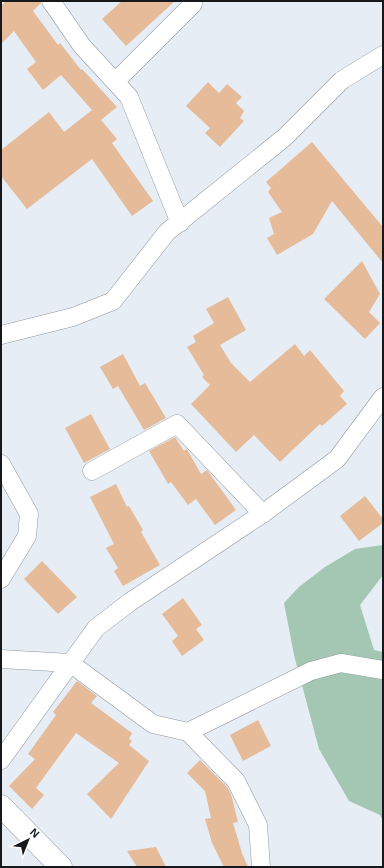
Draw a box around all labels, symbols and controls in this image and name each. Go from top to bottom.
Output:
north arrow [8,820,48,860]
text: N [28,826,42,840]

